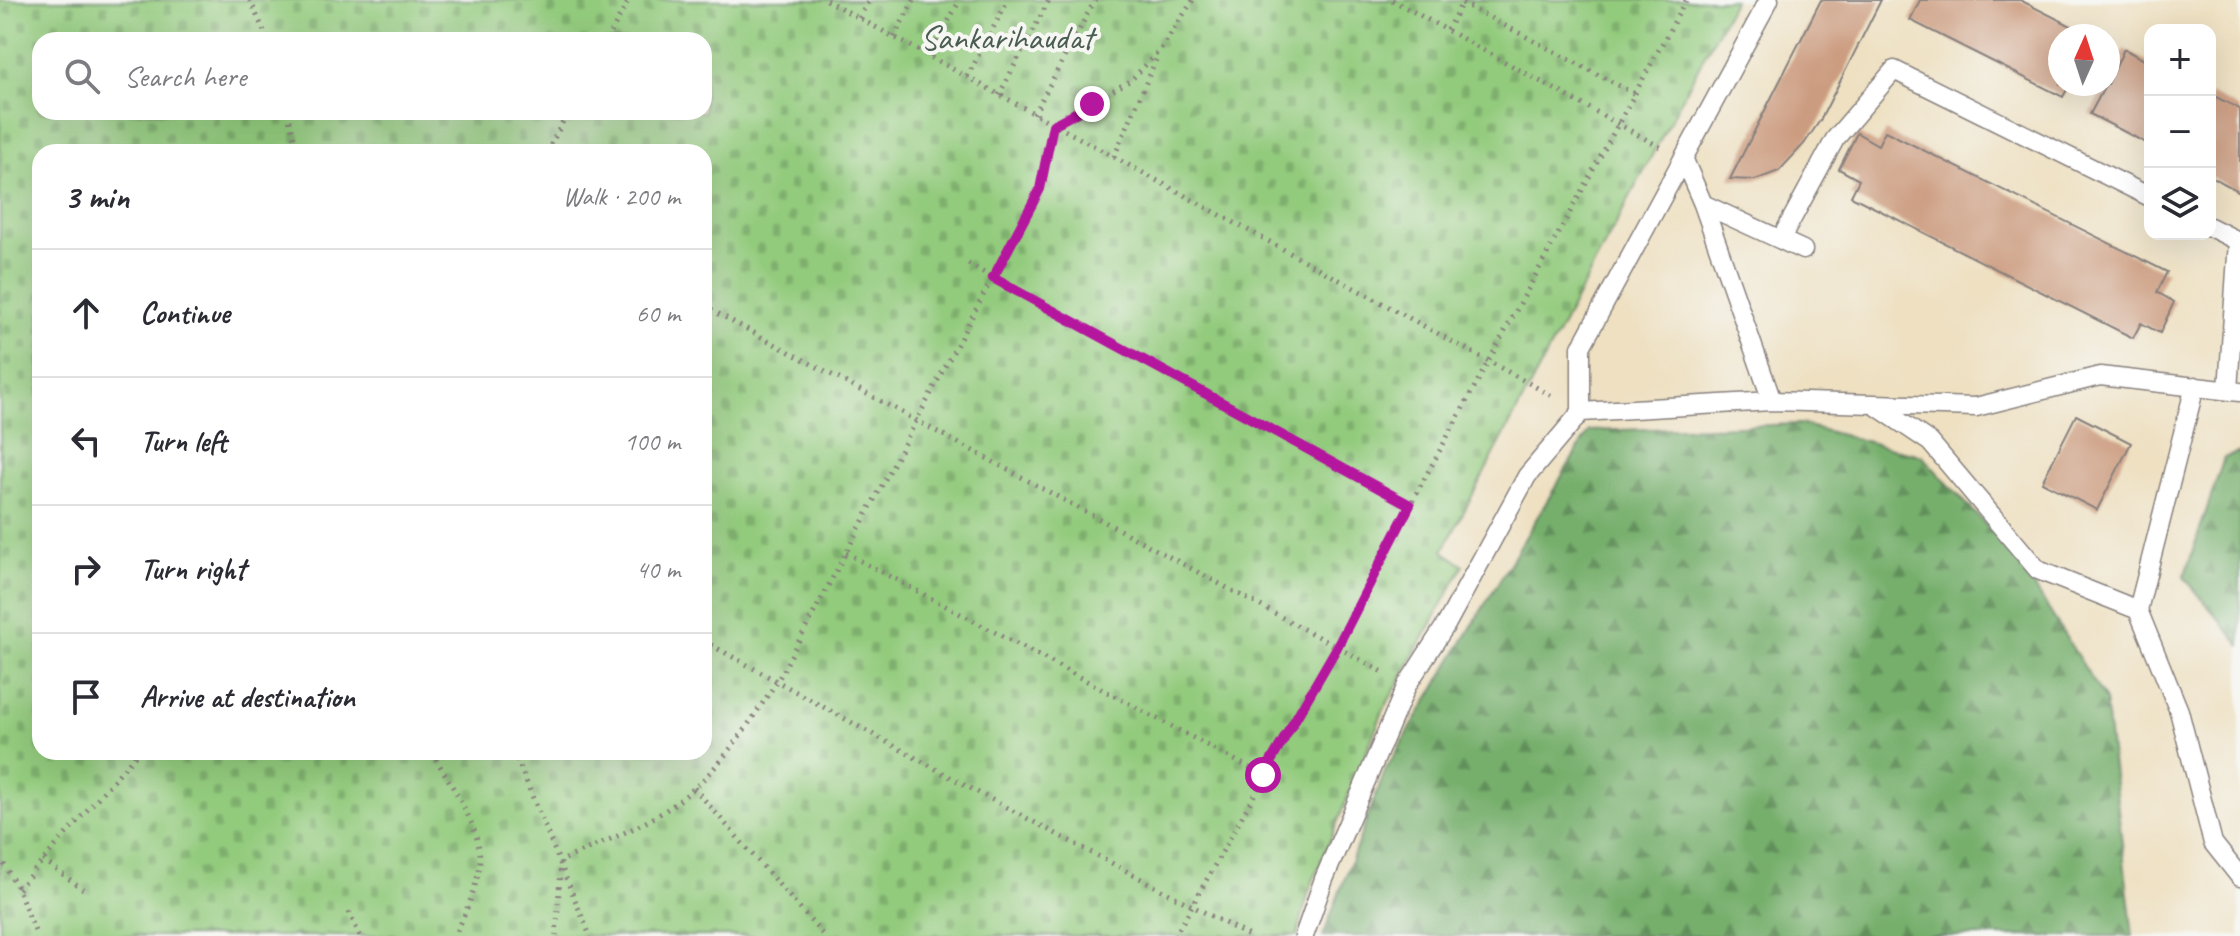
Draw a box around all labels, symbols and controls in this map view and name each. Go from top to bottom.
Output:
park label: Sankarihaudat [921,16,1098,59]
north arrow [2048,24,2120,96]
map controls [2144,24,2216,240]
button: + [2144,24,2216,96]
search box [32,32,712,120]
icon: search [60,54,104,98]
text: Search here [124,57,246,95]
route end [1074,86,1110,122]
button: − [2144,96,2216,168]
button: layers [2144,168,2216,240]
text: 3 min [64,175,129,218]
text: Walk · 200 m [563,180,680,213]
icon: ahead [64,291,108,335]
text: Continue [140,294,230,332]
text: 60 m [636,297,680,330]
icon: left [64,419,108,463]
text: Turn left [140,422,227,460]
text: 100 m [624,425,680,458]
icon: right [64,547,108,591]
text: Turn right [140,550,245,588]
text: 40 m [636,553,680,586]
icon: arrive [64,675,108,719]
text: Arrive at destination [140,678,355,716]
route start [1245,757,1281,793]

